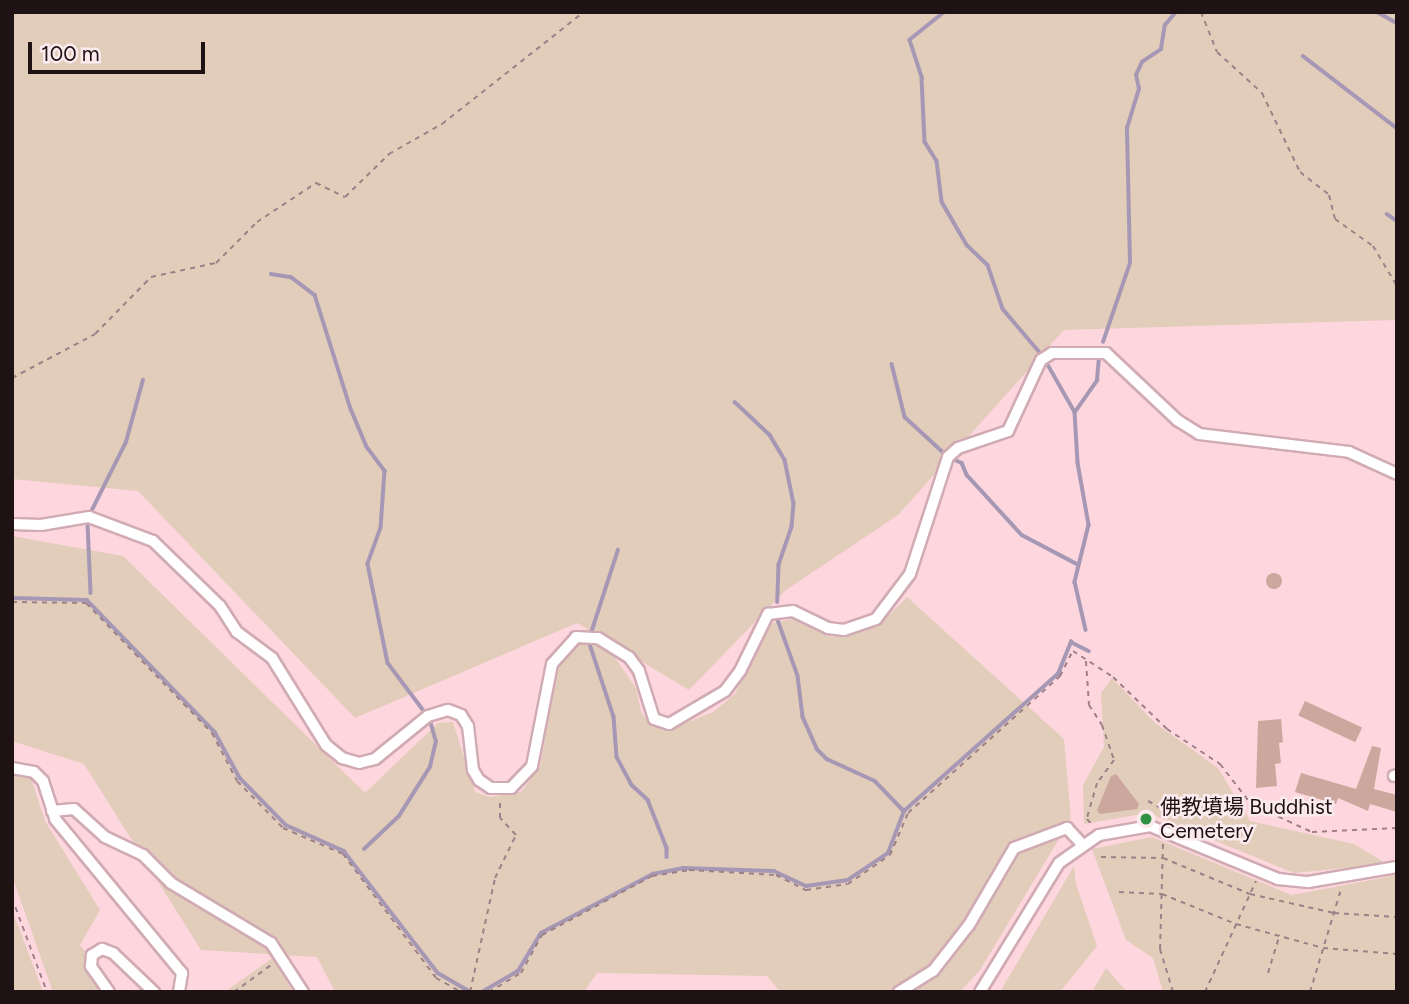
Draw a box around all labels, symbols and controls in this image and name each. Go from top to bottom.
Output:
scale bar [32,28,208,72]
text: 100 m [41,41,100,66]
place label: 佛教墳場 Buddhist Cemetery [1160,794,1333,844]
marker: 佛教墳場 Buddhist Cemetery [1138,811,1154,827]

